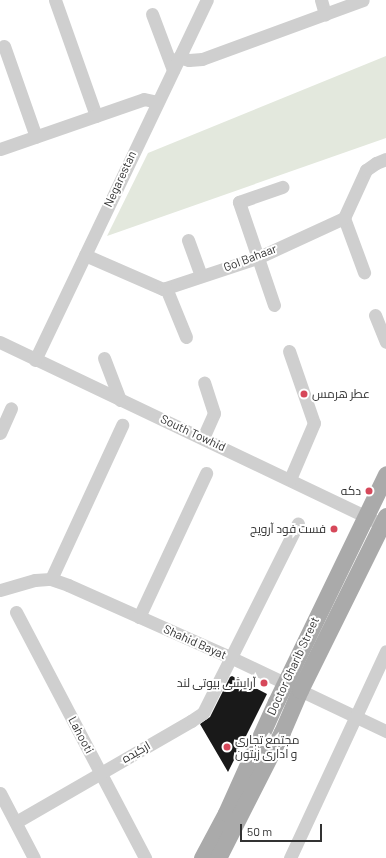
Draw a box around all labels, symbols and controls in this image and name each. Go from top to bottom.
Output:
street label: Negarestan [101,149,139,209]
street label: Gol Bahaar [221,241,279,275]
place label: عطر هرمس [312,387,370,401]
marker: عطر هرمس [299,389,309,399]
street label: South Towhid [158,412,228,454]
place label: دکه [341,484,361,498]
marker: دکه [364,486,374,496]
place label: فست فود آرویچ [250,522,326,536]
marker: فست فود آرویچ [329,524,339,534]
street label: Doctor Gharib Street [264,615,322,717]
street label: Shahid Bayat [161,622,229,662]
place label: آرایشی بیوتی لند [177,676,256,690]
marker: آرایشی بیوتی لند [259,678,269,688]
street label: Lahooti [65,714,97,756]
place label: مجتمع تجاری و اداری زیتون [235,733,299,761]
street label: ارکیده [119,738,153,766]
marker: مجتمع تجاری و اداری زیتون [222,742,232,752]
scale bar [242,816,324,842]
text: 50 m [247,824,272,838]

